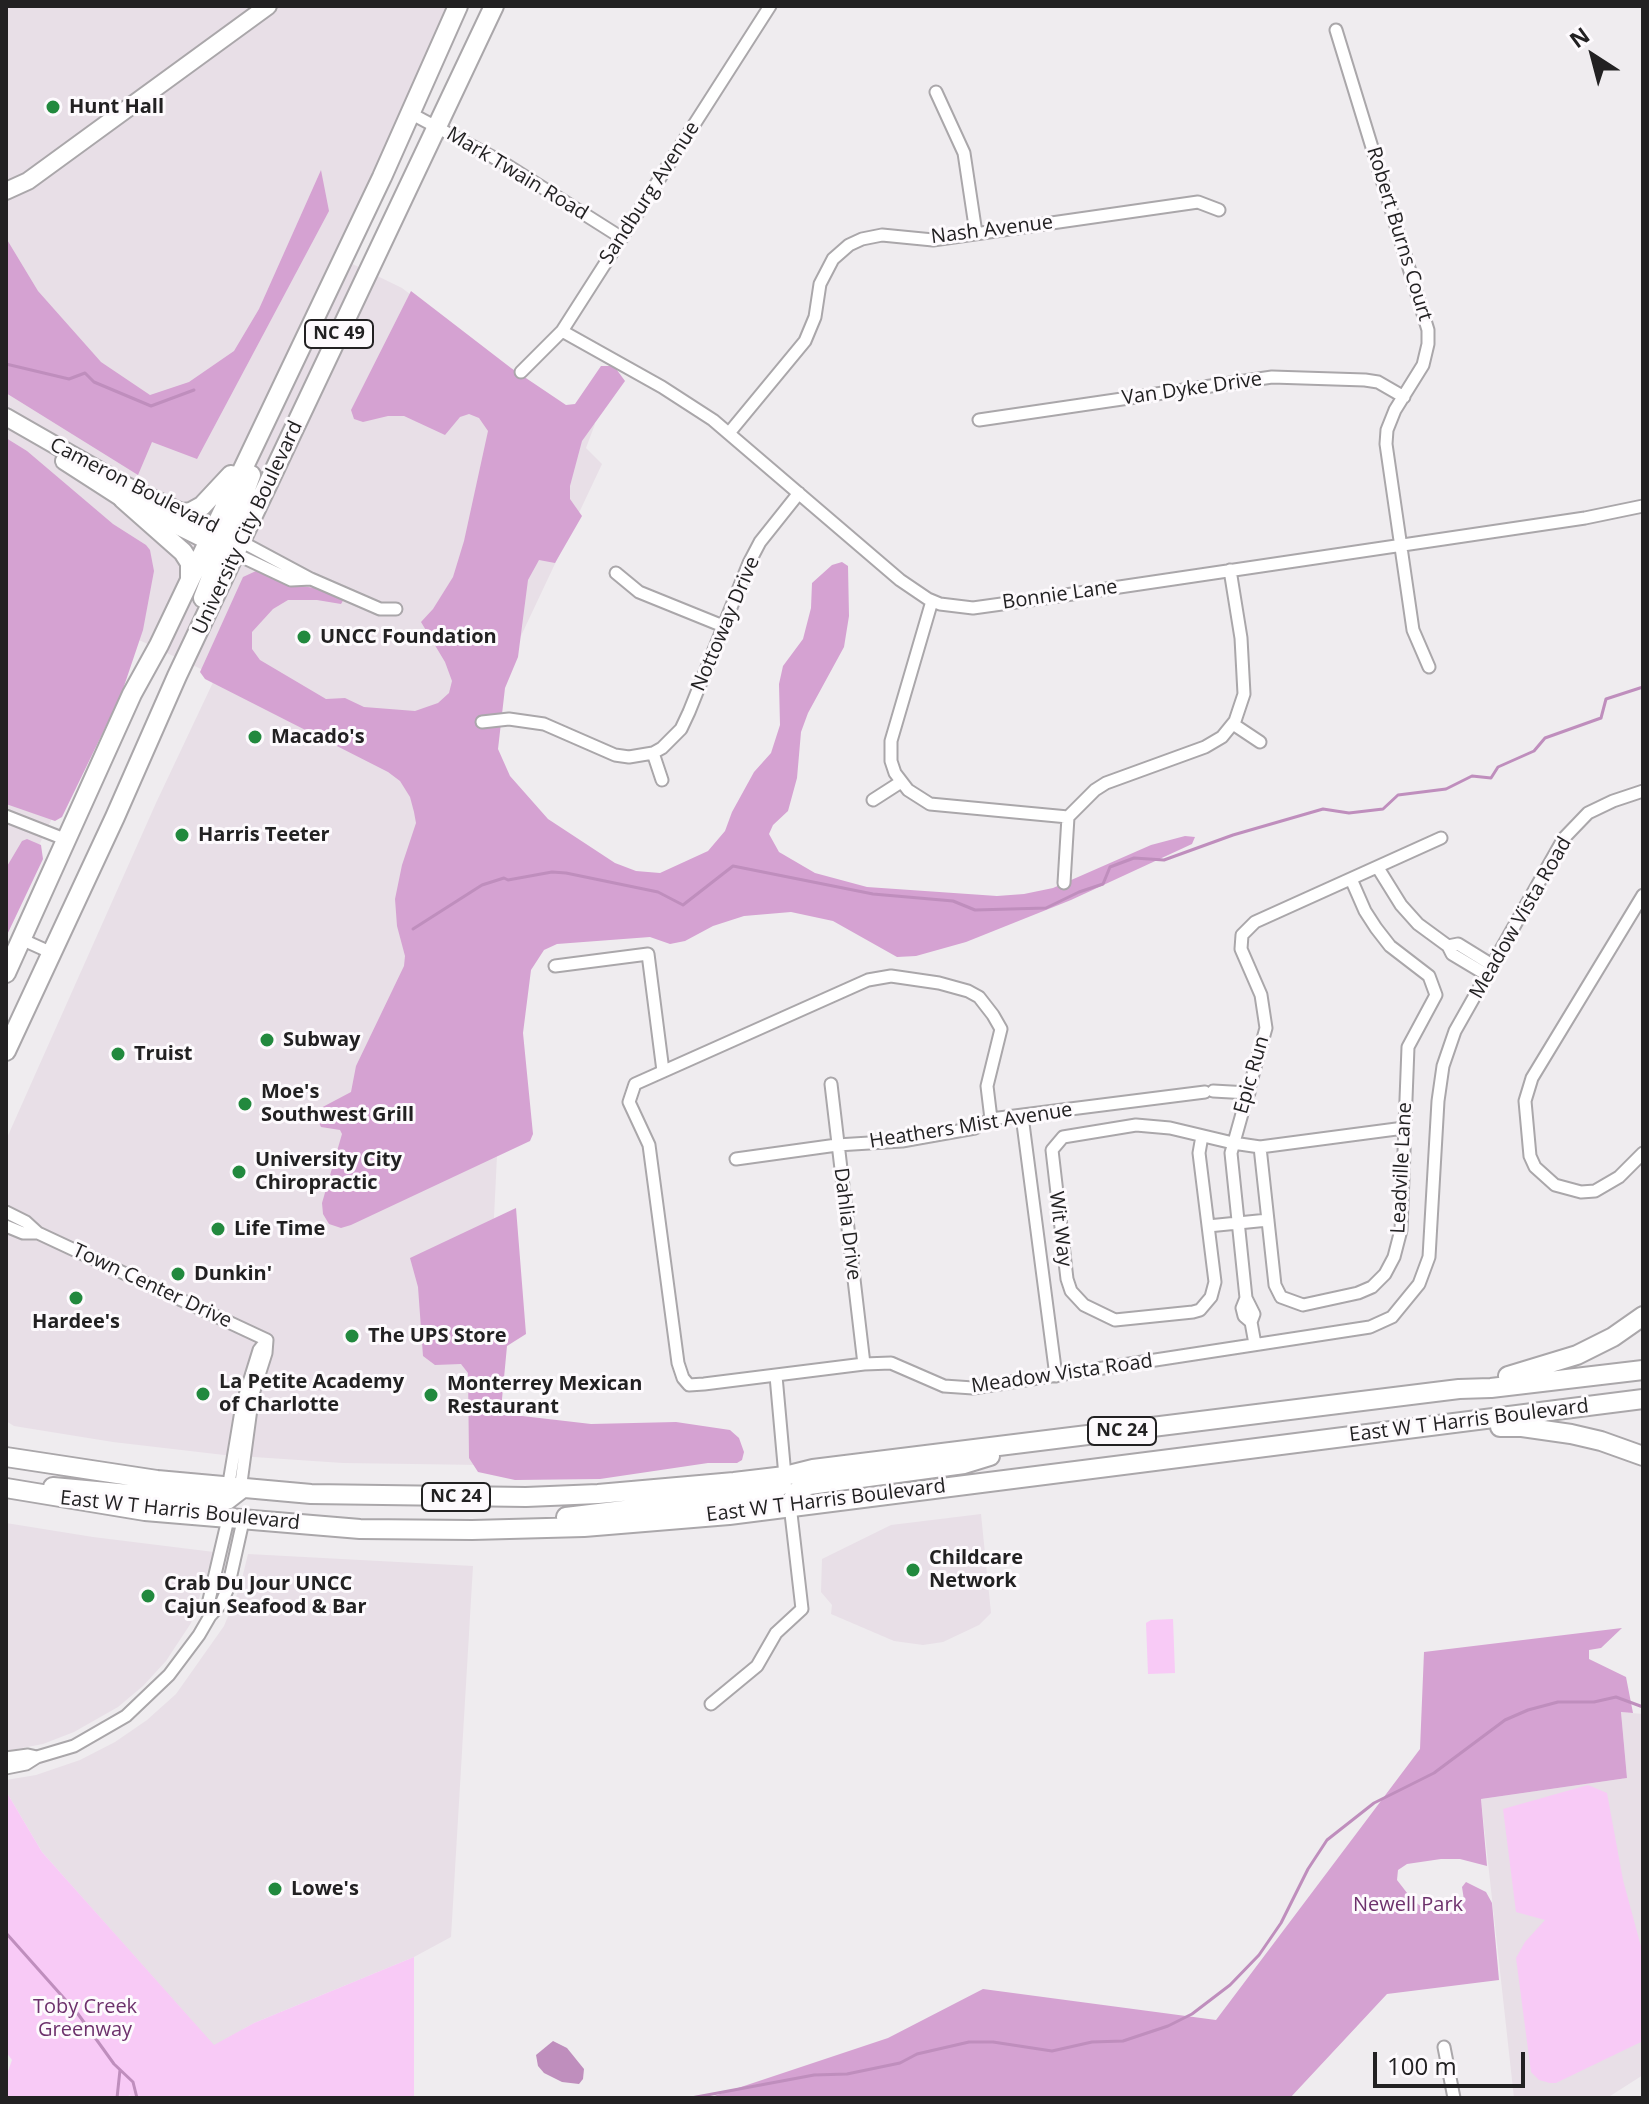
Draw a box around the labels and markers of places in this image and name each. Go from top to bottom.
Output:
place label: Hunt Hall [69,95,164,119]
marker: Hunt Hall [44,98,62,116]
place label: UNCC Foundation [320,625,497,649]
marker: UNCC Foundation [295,628,313,646]
place label: Macado's [271,725,365,749]
marker: Macado's [246,728,264,746]
place label: Harris Teeter [198,823,330,847]
marker: Harris Teeter [173,826,191,844]
place label: Subway [283,1028,360,1052]
marker: Subway [258,1031,276,1049]
place label: Truist [134,1042,193,1066]
marker: Truist [109,1045,127,1063]
place label: Moe's Southwest Grill [261,1080,414,1127]
marker: Moe's Southwest Grill [236,1095,254,1113]
place label: University City Chiropractic [255,1148,402,1195]
marker: University City Chiropractic [230,1163,248,1181]
place label: Life Time [234,1217,325,1241]
marker: Life Time [209,1220,227,1238]
place label: Dunkin' [194,1262,272,1286]
marker: Dunkin' [169,1265,187,1283]
marker: Hardee's [67,1289,85,1307]
place label: Hardee's [32,1310,120,1334]
place label: The UPS Store [368,1324,507,1348]
marker: The UPS Store [343,1327,361,1345]
place label: La Petite Academy of Charlotte [219,1370,404,1417]
place label: Monterrey Mexican Restaurant [447,1372,642,1419]
marker: La Petite Academy of Charlotte [194,1385,212,1403]
marker: Monterrey Mexican Restaurant [422,1386,440,1404]
place label: Childcare Network [929,1546,1023,1593]
marker: Childcare Network [904,1561,922,1579]
place label: Crab Du Jour UNCC Cajun Seafood & Bar [164,1572,366,1619]
marker: Crab Du Jour UNCC Cajun Seafood & Bar [139,1587,157,1605]
place label: Lowe's [291,1877,359,1901]
marker: Lowe's [266,1880,284,1898]

